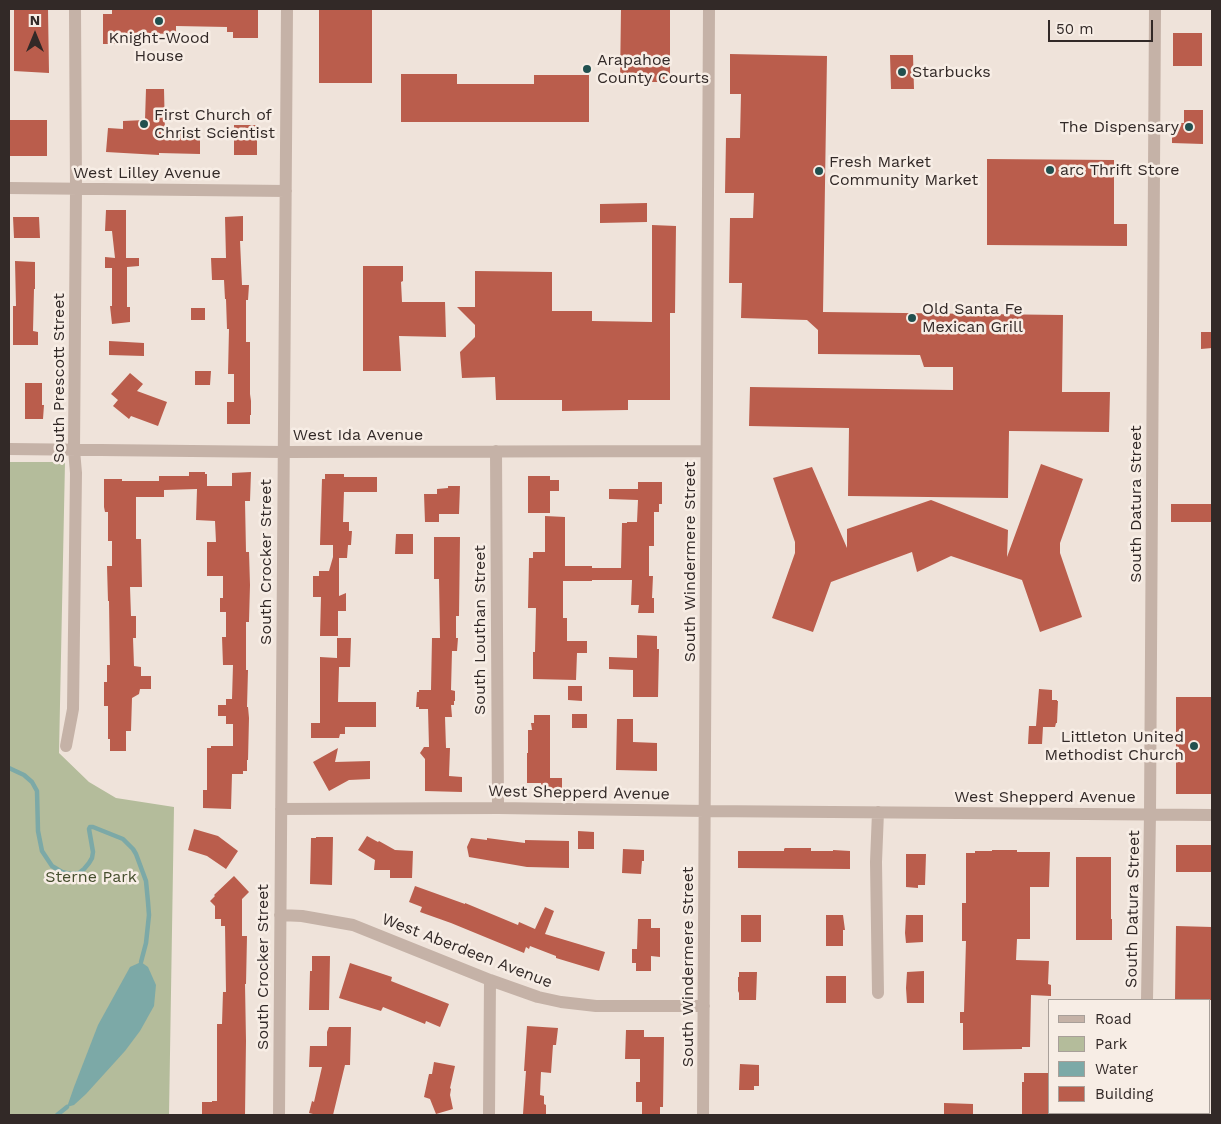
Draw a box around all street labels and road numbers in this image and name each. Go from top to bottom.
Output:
street label: West Lilley Avenue [73,163,221,183]
street label: South Prescott Street [49,293,69,463]
street label: West Ida Avenue [293,425,423,445]
street label: South Datura Street [1126,425,1146,583]
street label: South Windermere Street [680,462,700,662]
street label: South Crocker Street [256,479,276,645]
street label: South Louthan Street [470,545,490,715]
street label: West Shepperd Avenue [488,782,670,804]
street label: West Shepperd Avenue [954,787,1136,807]
street label: South Datura Street [1122,830,1144,988]
street label: South Windermere Street [678,867,698,1067]
street label: South Crocker Street [253,884,273,1050]
street label: West Aberdeen Avenue [379,910,555,992]

